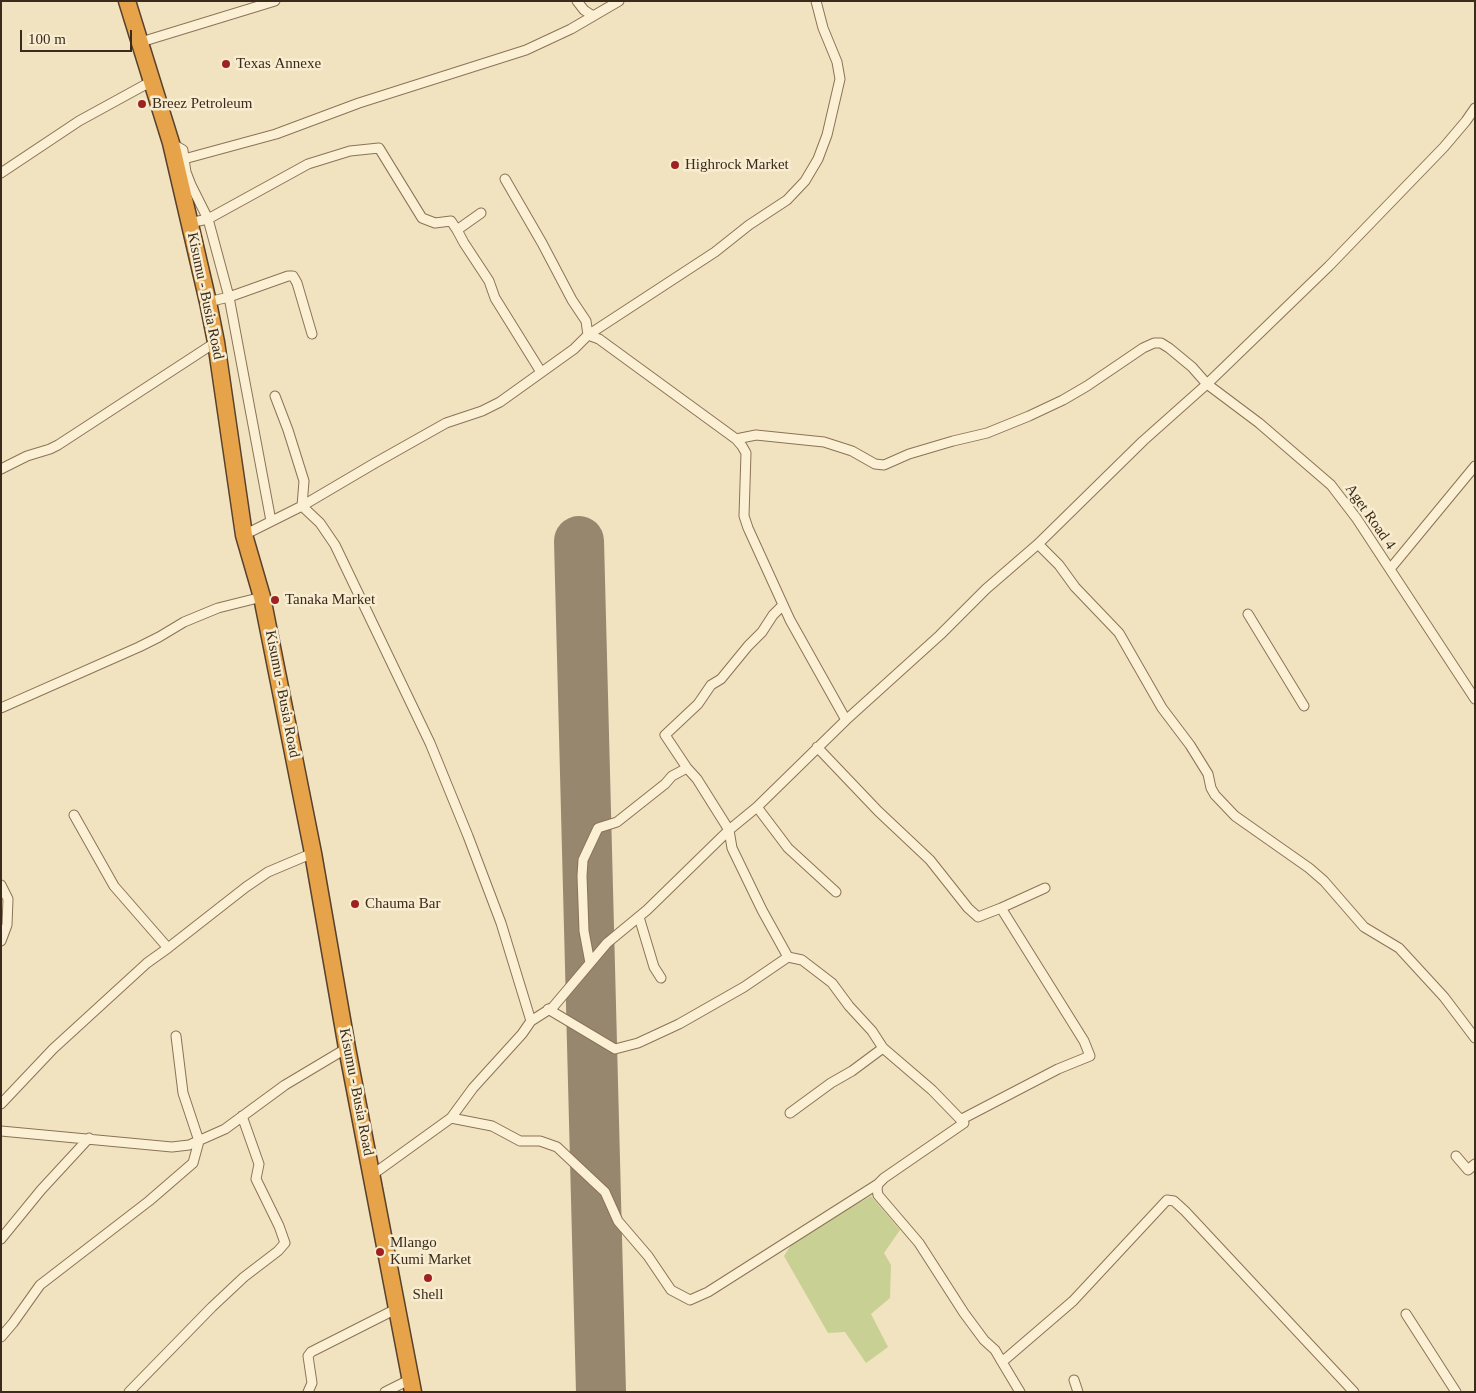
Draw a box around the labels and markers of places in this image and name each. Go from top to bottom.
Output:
place label: Texas Annexe [236,55,321,73]
marker: Texas Annexe [220,58,232,70]
place label: Breez Petroleum [152,95,252,113]
marker: Breez Petroleum [136,98,148,110]
place label: Highrock Market [685,156,789,174]
marker: Highrock Market [669,159,681,171]
place label: Tanaka Market [285,591,375,609]
marker: Tanaka Market [269,594,281,606]
place label: Chauma Bar [365,895,440,913]
marker: Chauma Bar [349,898,361,910]
place label: Mlango Kumi Market [390,1234,471,1269]
marker: Mlango Kumi Market [374,1246,386,1258]
marker: Shell [422,1272,434,1284]
place label: Shell [413,1286,443,1304]

